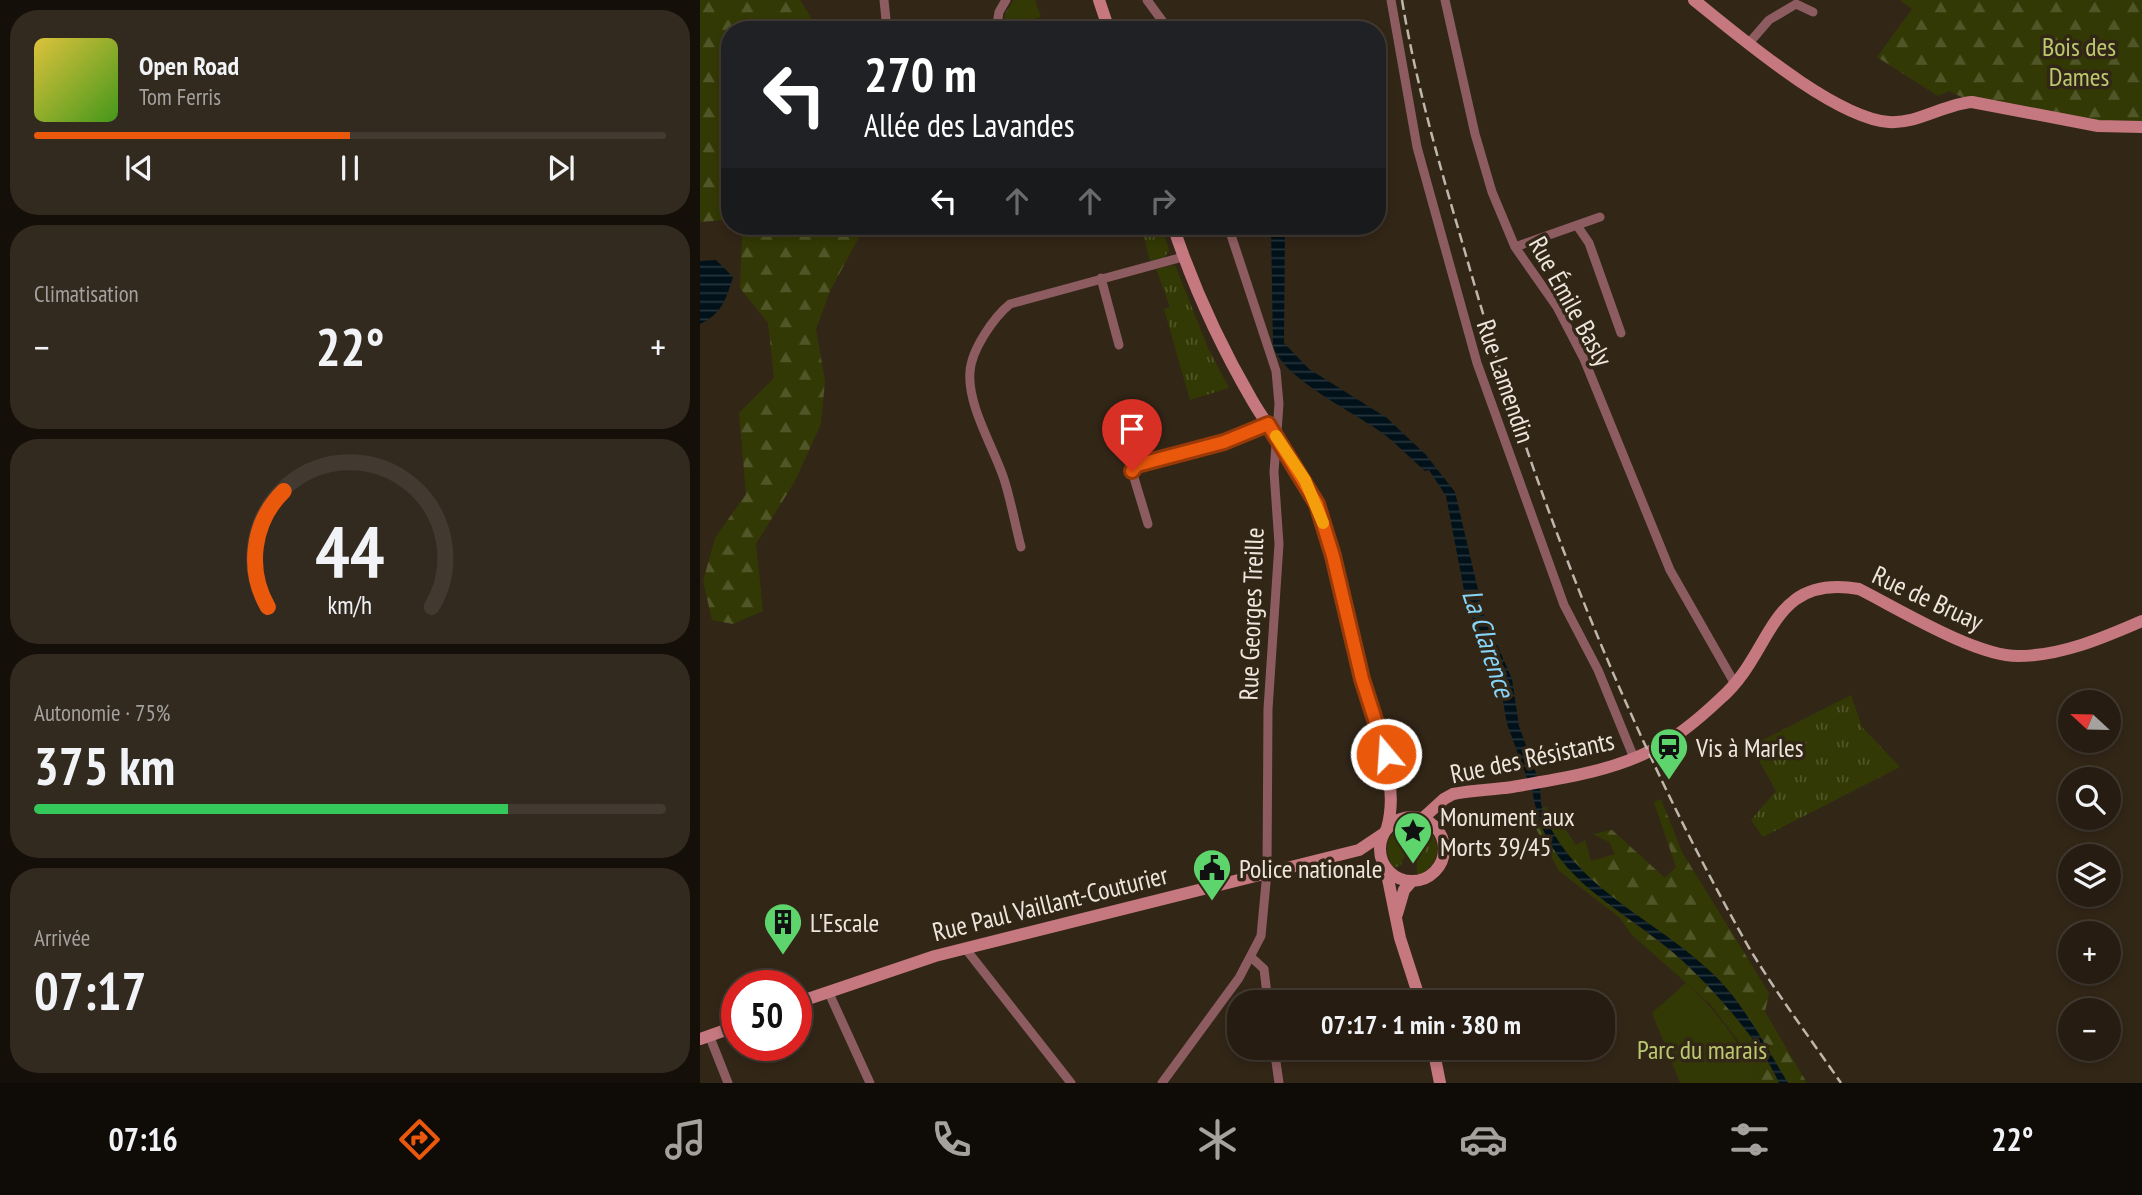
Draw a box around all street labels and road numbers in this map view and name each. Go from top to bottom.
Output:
street label: Rue Émile Basly [1522,230,1620,372]
street label: Rue Lamendin [1470,315,1542,447]
street label: Rue Georges Treille [1231,527,1271,701]
street label: Rue de Bruay [1867,558,1989,638]
street label: Rue des Résistants [1447,724,1617,790]
street label: Rue Paul Vaillant-Couturier [929,858,1171,948]

